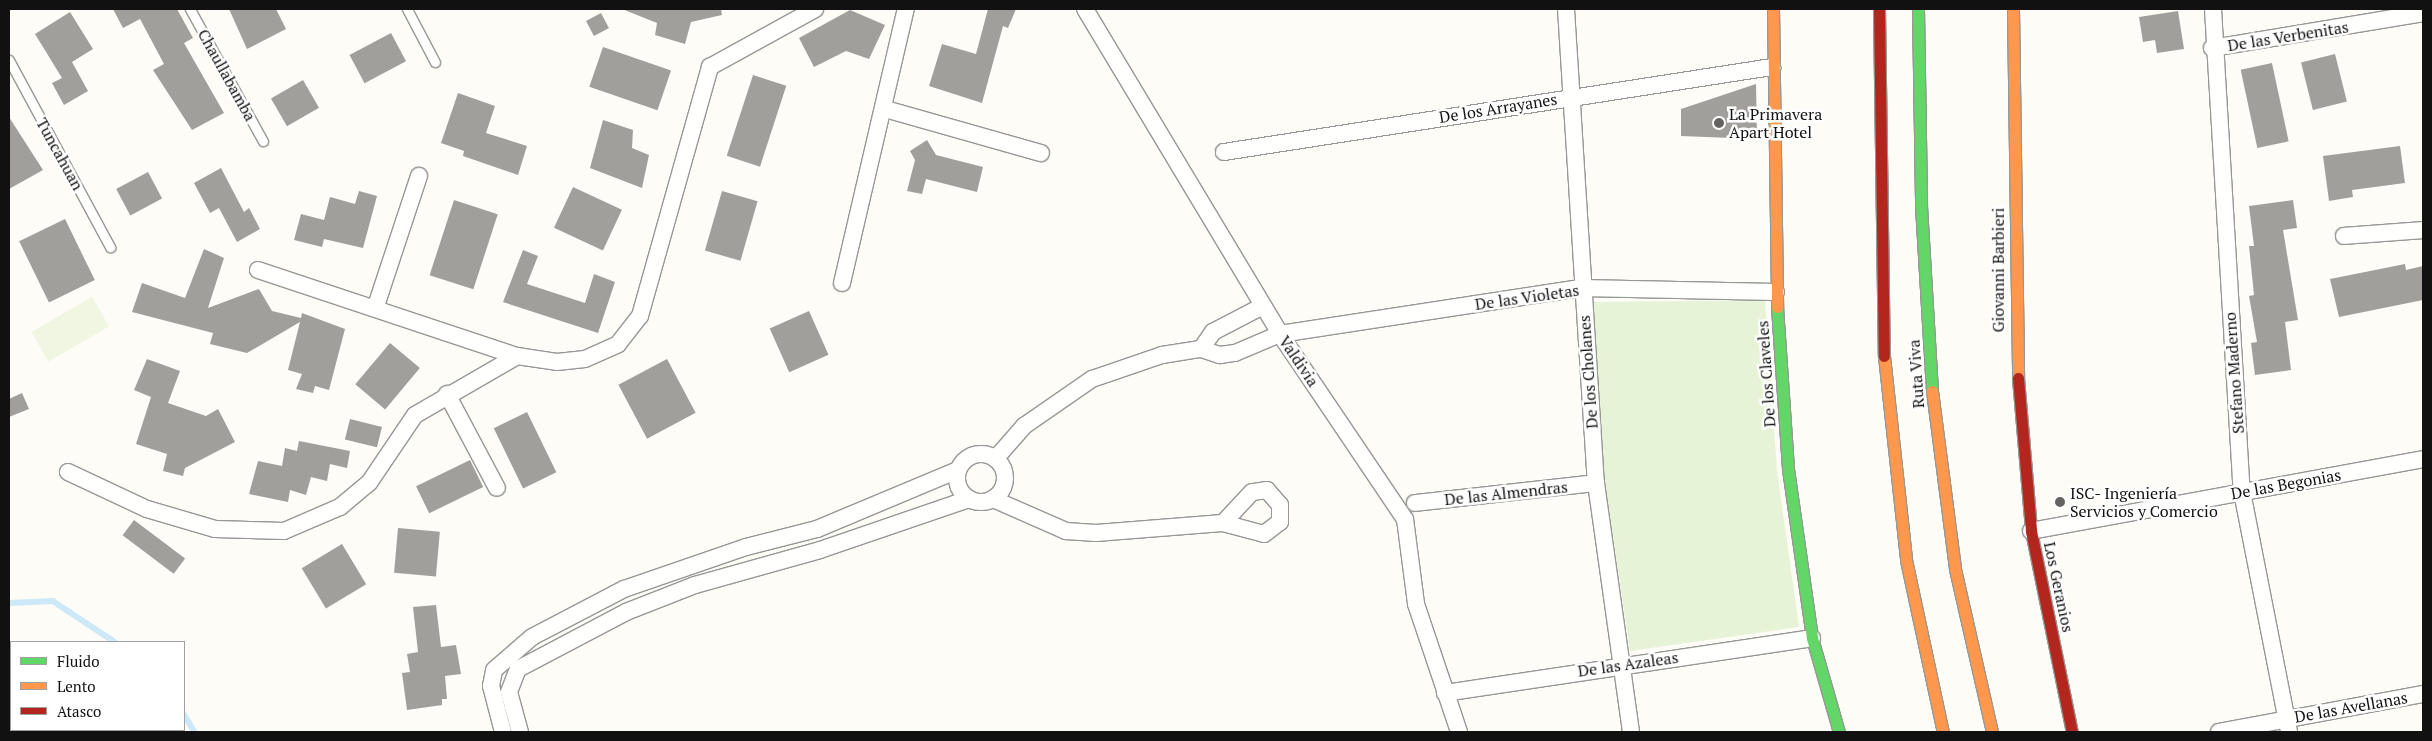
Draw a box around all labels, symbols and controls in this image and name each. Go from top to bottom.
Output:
street label: De las Verbenitas [2226,17,2350,55]
street label: Chaullabamba [194,26,260,124]
street label: De los Arrayanes [1437,89,1559,127]
place label: La Primavera Apart Hotel [1729,104,1822,142]
street label: Tuncahuan [32,114,88,194]
marker: La Primavera Apart Hotel [1713,117,1725,129]
street label: Giovanni Barbieri [1988,208,2008,332]
street label: De las Violetas [1473,280,1581,314]
street label: Stefano Maderno [2220,312,2248,434]
street label: De los Cholanes [1574,315,1602,429]
street label: De los Claveles [1753,320,1779,428]
street label: Valdivia [1275,332,1323,390]
street label: Ruta Viva [1904,339,1928,409]
street label: De las Begonias [2229,465,2343,503]
street label: De las Almendras [1443,477,1569,509]
place label: ISC- Ingeniería Servicios y Comercio [2070,483,2218,521]
marker: ISC- Ingeniería Servicios y Comercio [2054,496,2066,508]
street label: Los Geranios [2040,540,2078,634]
legend [10,641,185,731]
street label: De las Azaleas [1576,647,1680,681]
text: Fluido [57,651,99,671]
text: Lento [57,676,96,696]
street label: De las Avellanas [2293,688,2409,726]
text: Atasco [57,701,101,721]

